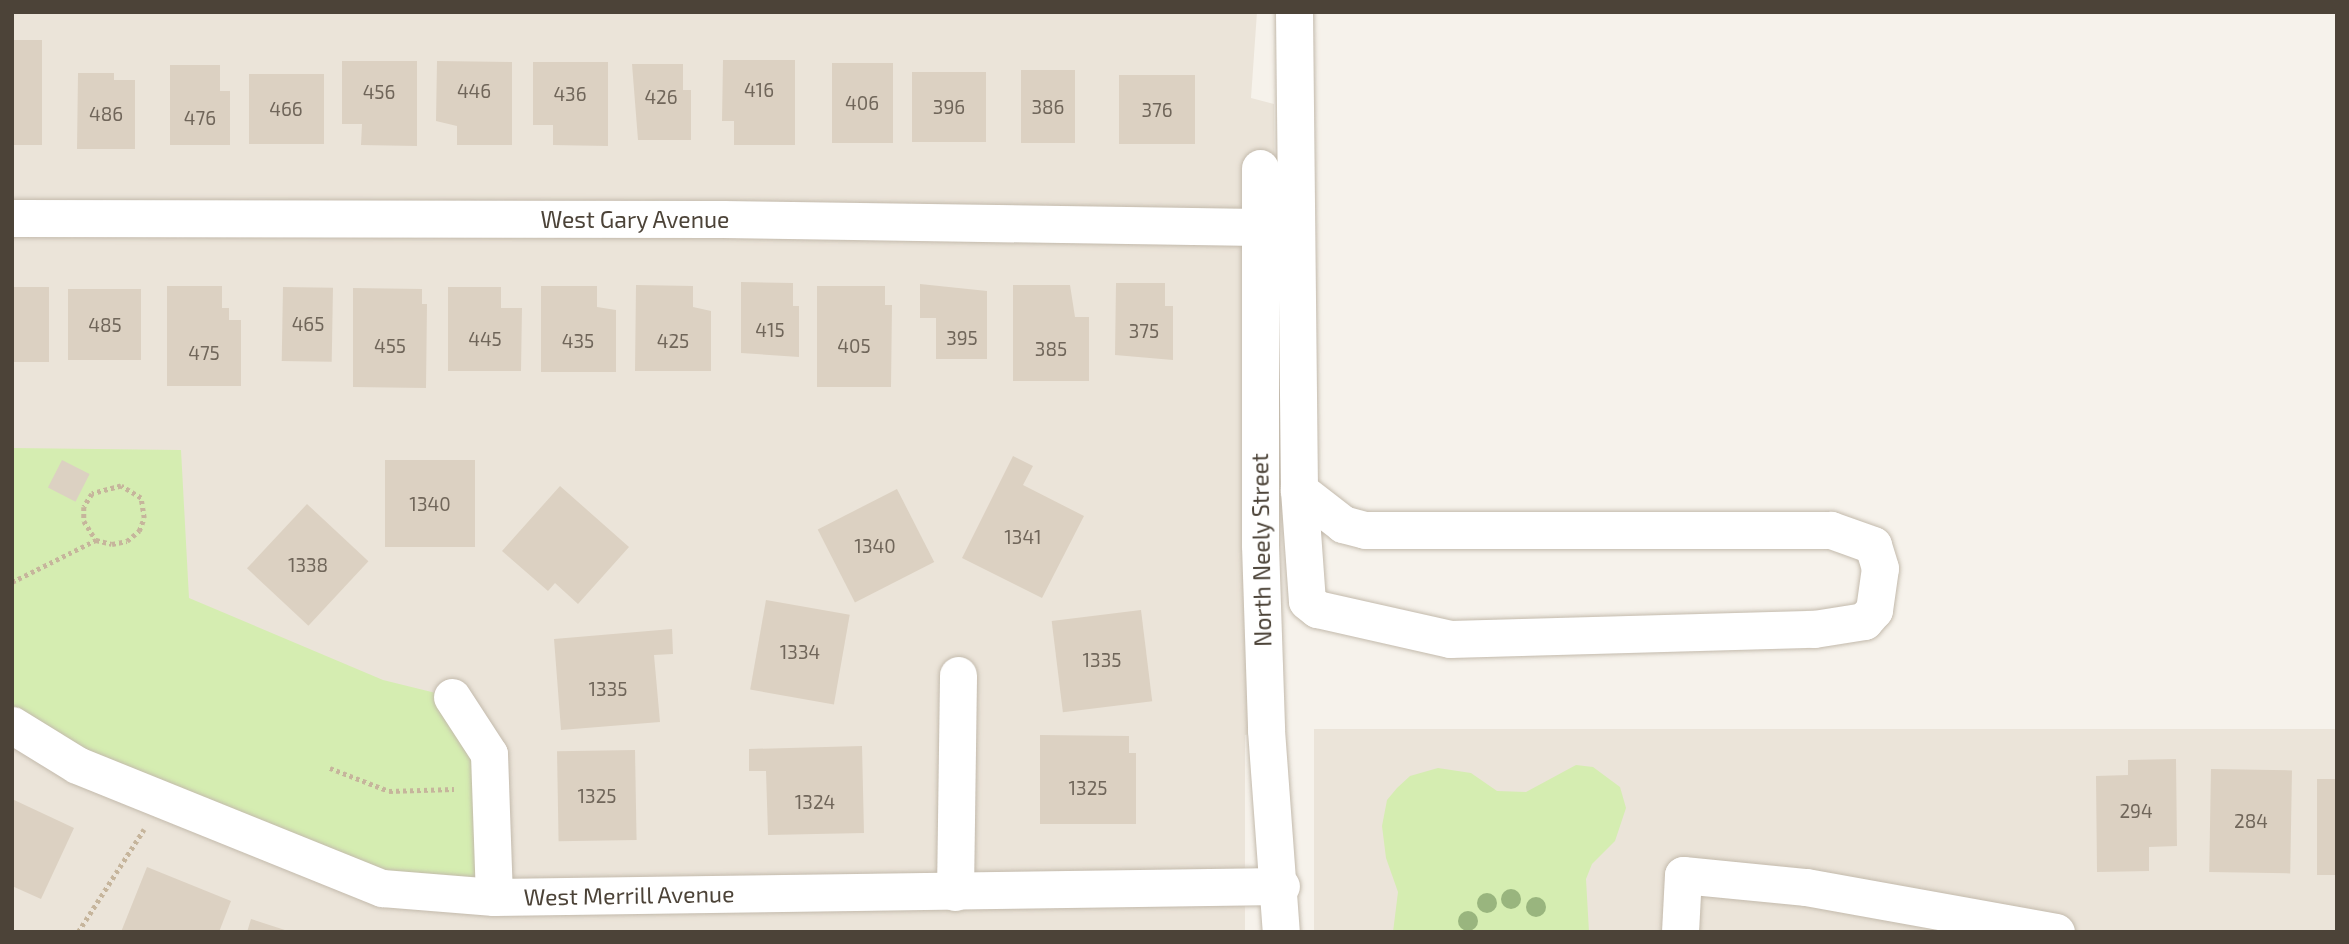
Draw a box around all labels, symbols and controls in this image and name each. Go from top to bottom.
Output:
house number: 416 [744,79,774,101]
house number: 446 [457,80,491,102]
house number: 456 [363,81,395,103]
house number: 436 [553,83,587,105]
house number: 426 [644,86,678,108]
house number: 406 [845,92,879,114]
house number: 396 [933,96,965,118]
house number: 386 [1032,96,1064,118]
house number: 466 [269,98,303,120]
house number: 376 [1141,99,1173,121]
house number: 486 [89,103,123,125]
house number: 476 [184,107,216,129]
street label: West Gary Avenue [540,205,730,233]
house number: 465 [292,313,324,335]
house number: 485 [88,314,122,336]
house number: 415 [755,319,785,341]
house number: 375 [1129,320,1159,342]
house number: 395 [946,327,978,349]
house number: 445 [468,328,502,350]
house number: 435 [562,330,594,352]
house number: 425 [657,330,689,352]
house number: 455 [374,335,406,357]
house number: 405 [837,335,871,357]
house number: 385 [1035,338,1067,360]
house number: 475 [188,342,220,364]
street label: North Neely Street [1246,453,1276,647]
house number: 1340 [409,493,451,515]
house number: 1341 [1004,526,1042,548]
house number: 1340 [854,535,896,557]
house number: 1338 [288,554,328,576]
house number: 1334 [780,641,820,663]
house number: 1335 [1083,649,1121,671]
house number: 1335 [589,678,627,700]
house number: 1325 [1069,777,1107,799]
house number: 1325 [578,785,616,807]
house number: 1324 [795,791,835,813]
house number: 294 [2119,800,2153,822]
house number: 284 [2234,810,2268,832]
street label: West Merrill Avenue [523,879,735,911]

